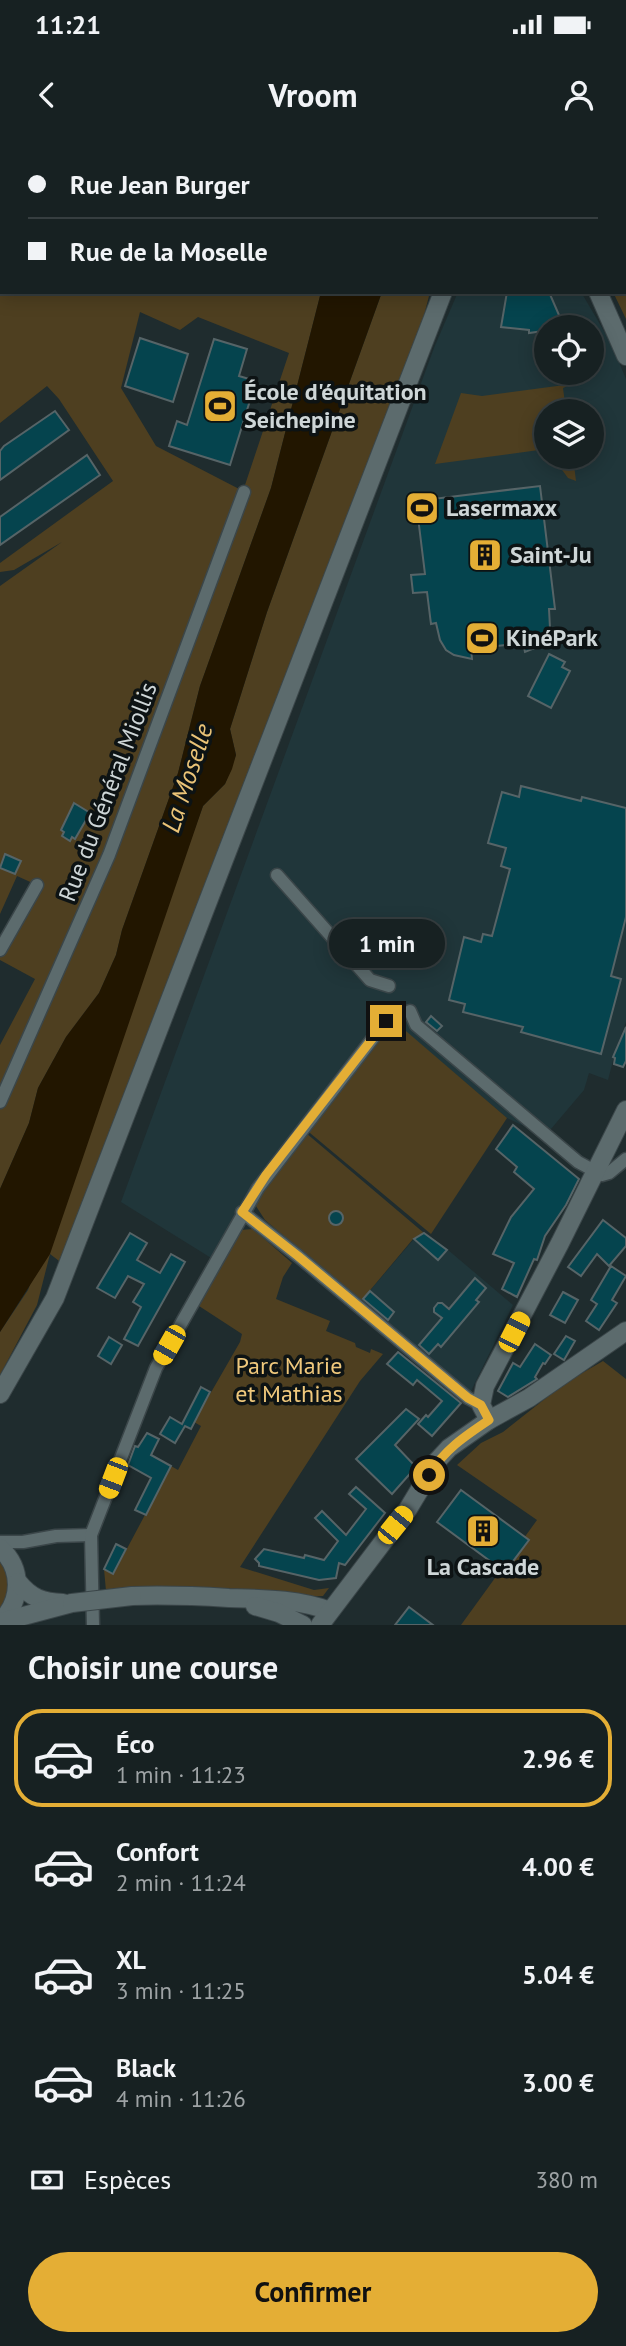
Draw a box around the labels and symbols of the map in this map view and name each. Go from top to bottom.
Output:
place label: École d'équitation Seichepine [244,376,427,435]
sports icon: École d'équitation Seichepine [201,387,239,425]
sports icon: Lasermaxx [403,489,441,527]
place label: Lasermaxx [446,492,558,523]
building icon: Saint-Ju [466,536,504,574]
place label: Saint-Ju [510,539,592,570]
sports icon: KinéPark [463,619,501,657]
place label: KinéPark [506,622,598,653]
street label: Rue du Général Miollis [51,678,164,906]
water label: La Moselle [153,719,220,836]
callout: 1 min [328,920,444,968]
route end [370,1005,402,1037]
car [496,1309,533,1355]
car [150,1322,189,1368]
park label: Parc Marie et Mathias [235,1350,343,1409]
car [96,1455,131,1501]
route start [413,1459,445,1491]
car [374,1502,417,1548]
building icon: La Cascade [464,1512,502,1550]
place label: La Cascade [427,1551,539,1582]

